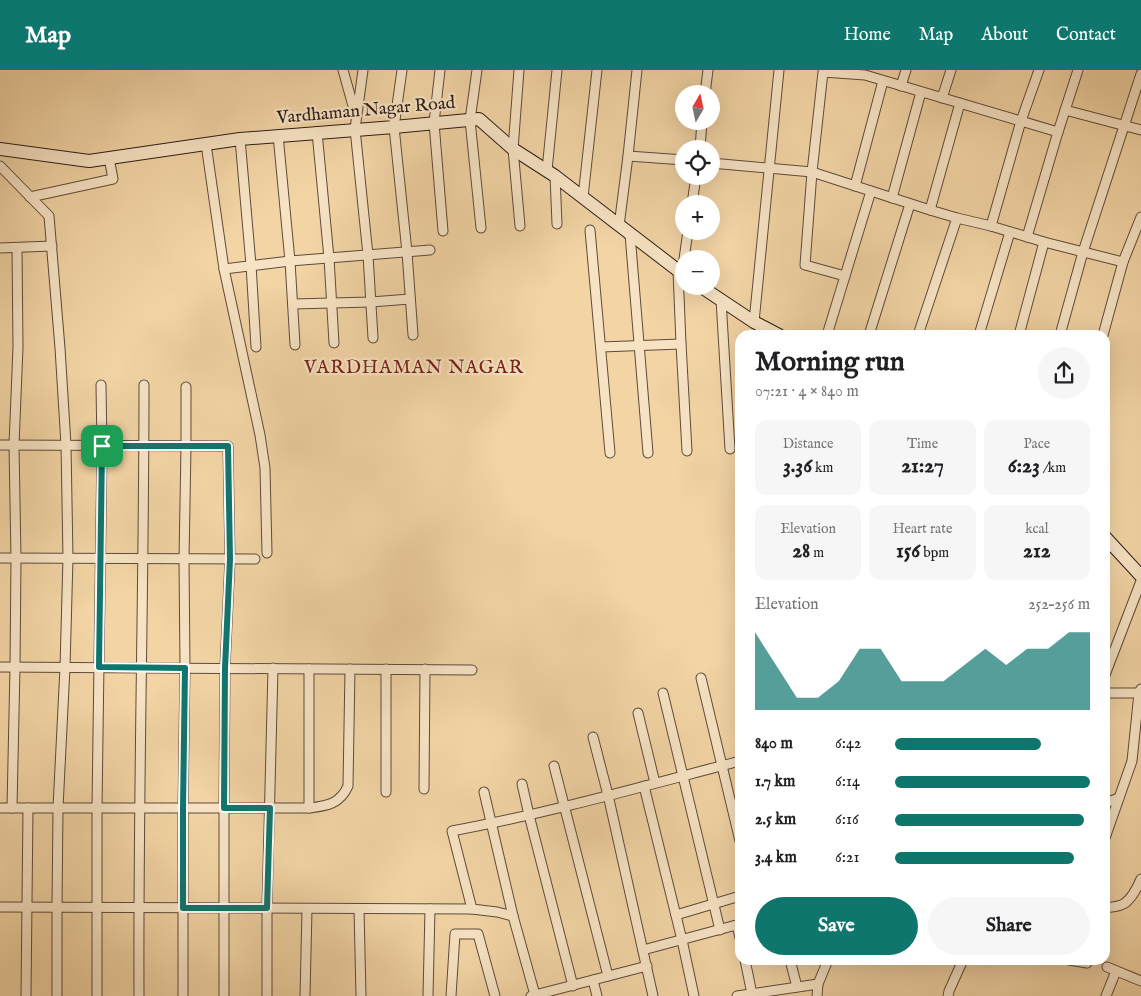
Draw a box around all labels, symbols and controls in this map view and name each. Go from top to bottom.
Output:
text: Map [25,20,71,51]
text: Home [844,24,891,47]
text: Map [919,24,953,47]
text: About [981,24,1028,47]
text: Contact [1056,24,1116,47]
north arrow [675,85,720,130]
map controls [675,85,720,295]
street label: Vardhaman Nagar Road [275,92,456,130]
button: locate [675,140,720,185]
button: + [675,195,720,240]
button: − [675,250,720,295]
text: Morning run [755,345,905,380]
button: share [1038,347,1090,399]
district label: VARDHAMAN NAGAR [303,356,524,380]
text: 07:21 · 4 × 840 m [755,382,859,402]
pin [81,425,123,467]
icon: arrive [88,432,116,460]
text: Distance [783,435,833,453]
text: Time [907,435,938,453]
text: Pace [1024,435,1050,453]
text: 3.36 [783,453,812,480]
text: 21:27 [901,453,944,480]
text: 6:23 [1008,453,1040,480]
text: km [812,459,833,477]
text: /km [1040,459,1066,477]
text: Elevation [780,520,836,538]
text: Heart rate [893,520,952,538]
text: kcal [1025,520,1049,538]
text: 28 [792,538,810,565]
text: 156 [896,538,920,565]
text: 212 [1023,538,1051,565]
text: m [810,544,824,562]
text: bpm [920,544,949,562]
text: Elevation [755,595,818,615]
text: 252–256 m [1028,595,1090,615]
text: 840 m [755,734,793,754]
text: 6:42 [835,734,861,754]
text: 1.7 km [755,772,795,792]
text: 6:14 [835,772,860,792]
text: 2.5 km [755,810,796,830]
text: 6:16 [835,810,859,830]
text: 3.4 km [755,848,797,868]
text: 6:21 [835,848,859,868]
button: Save [755,897,918,955]
button: Share [928,897,1090,955]

